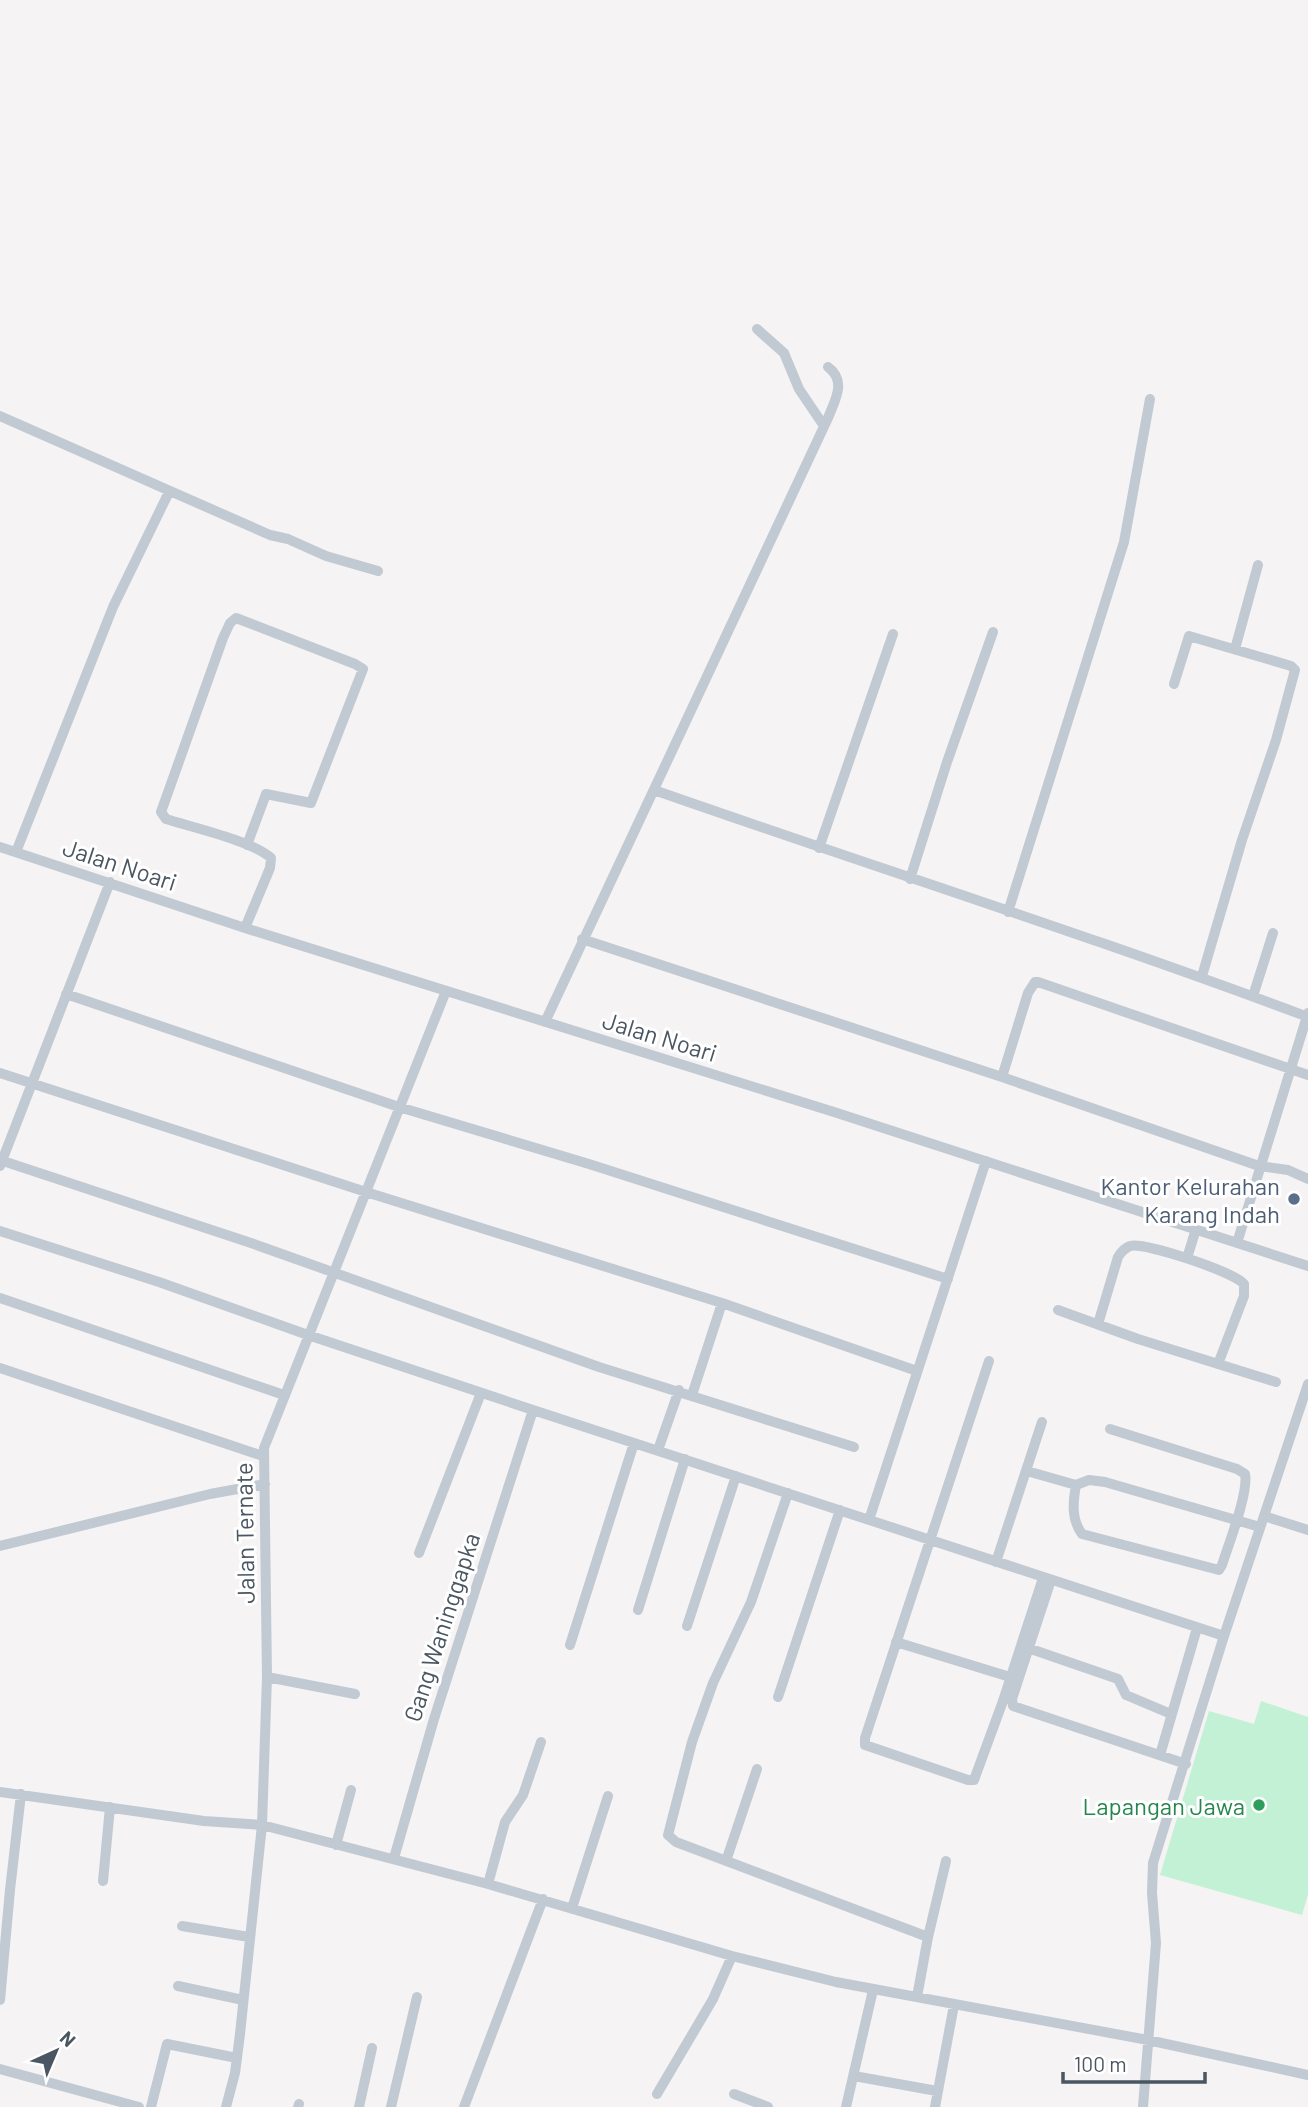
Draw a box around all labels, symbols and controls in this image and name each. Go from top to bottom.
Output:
street label: Jalan Noari [59,832,181,896]
street label: Jalan Noari [599,1005,721,1067]
place label: Kantor Kelurahan Karang Indah [1101,1171,1280,1228]
marker: Kantor Kelurahan Karang Indah [1286,1191,1302,1207]
street label: Jalan Ternate [228,1462,260,1604]
street label: Gang Waninggapka [397,1529,485,1725]
place label: Lapangan Jawa [1083,1791,1245,1820]
marker: Lapangan Jawa [1251,1797,1267,1813]
north arrow [21,2016,91,2086]
text: N [56,2026,81,2051]
scale bar [1063,2040,1205,2084]
text: 100 m [1074,2051,1127,2076]

